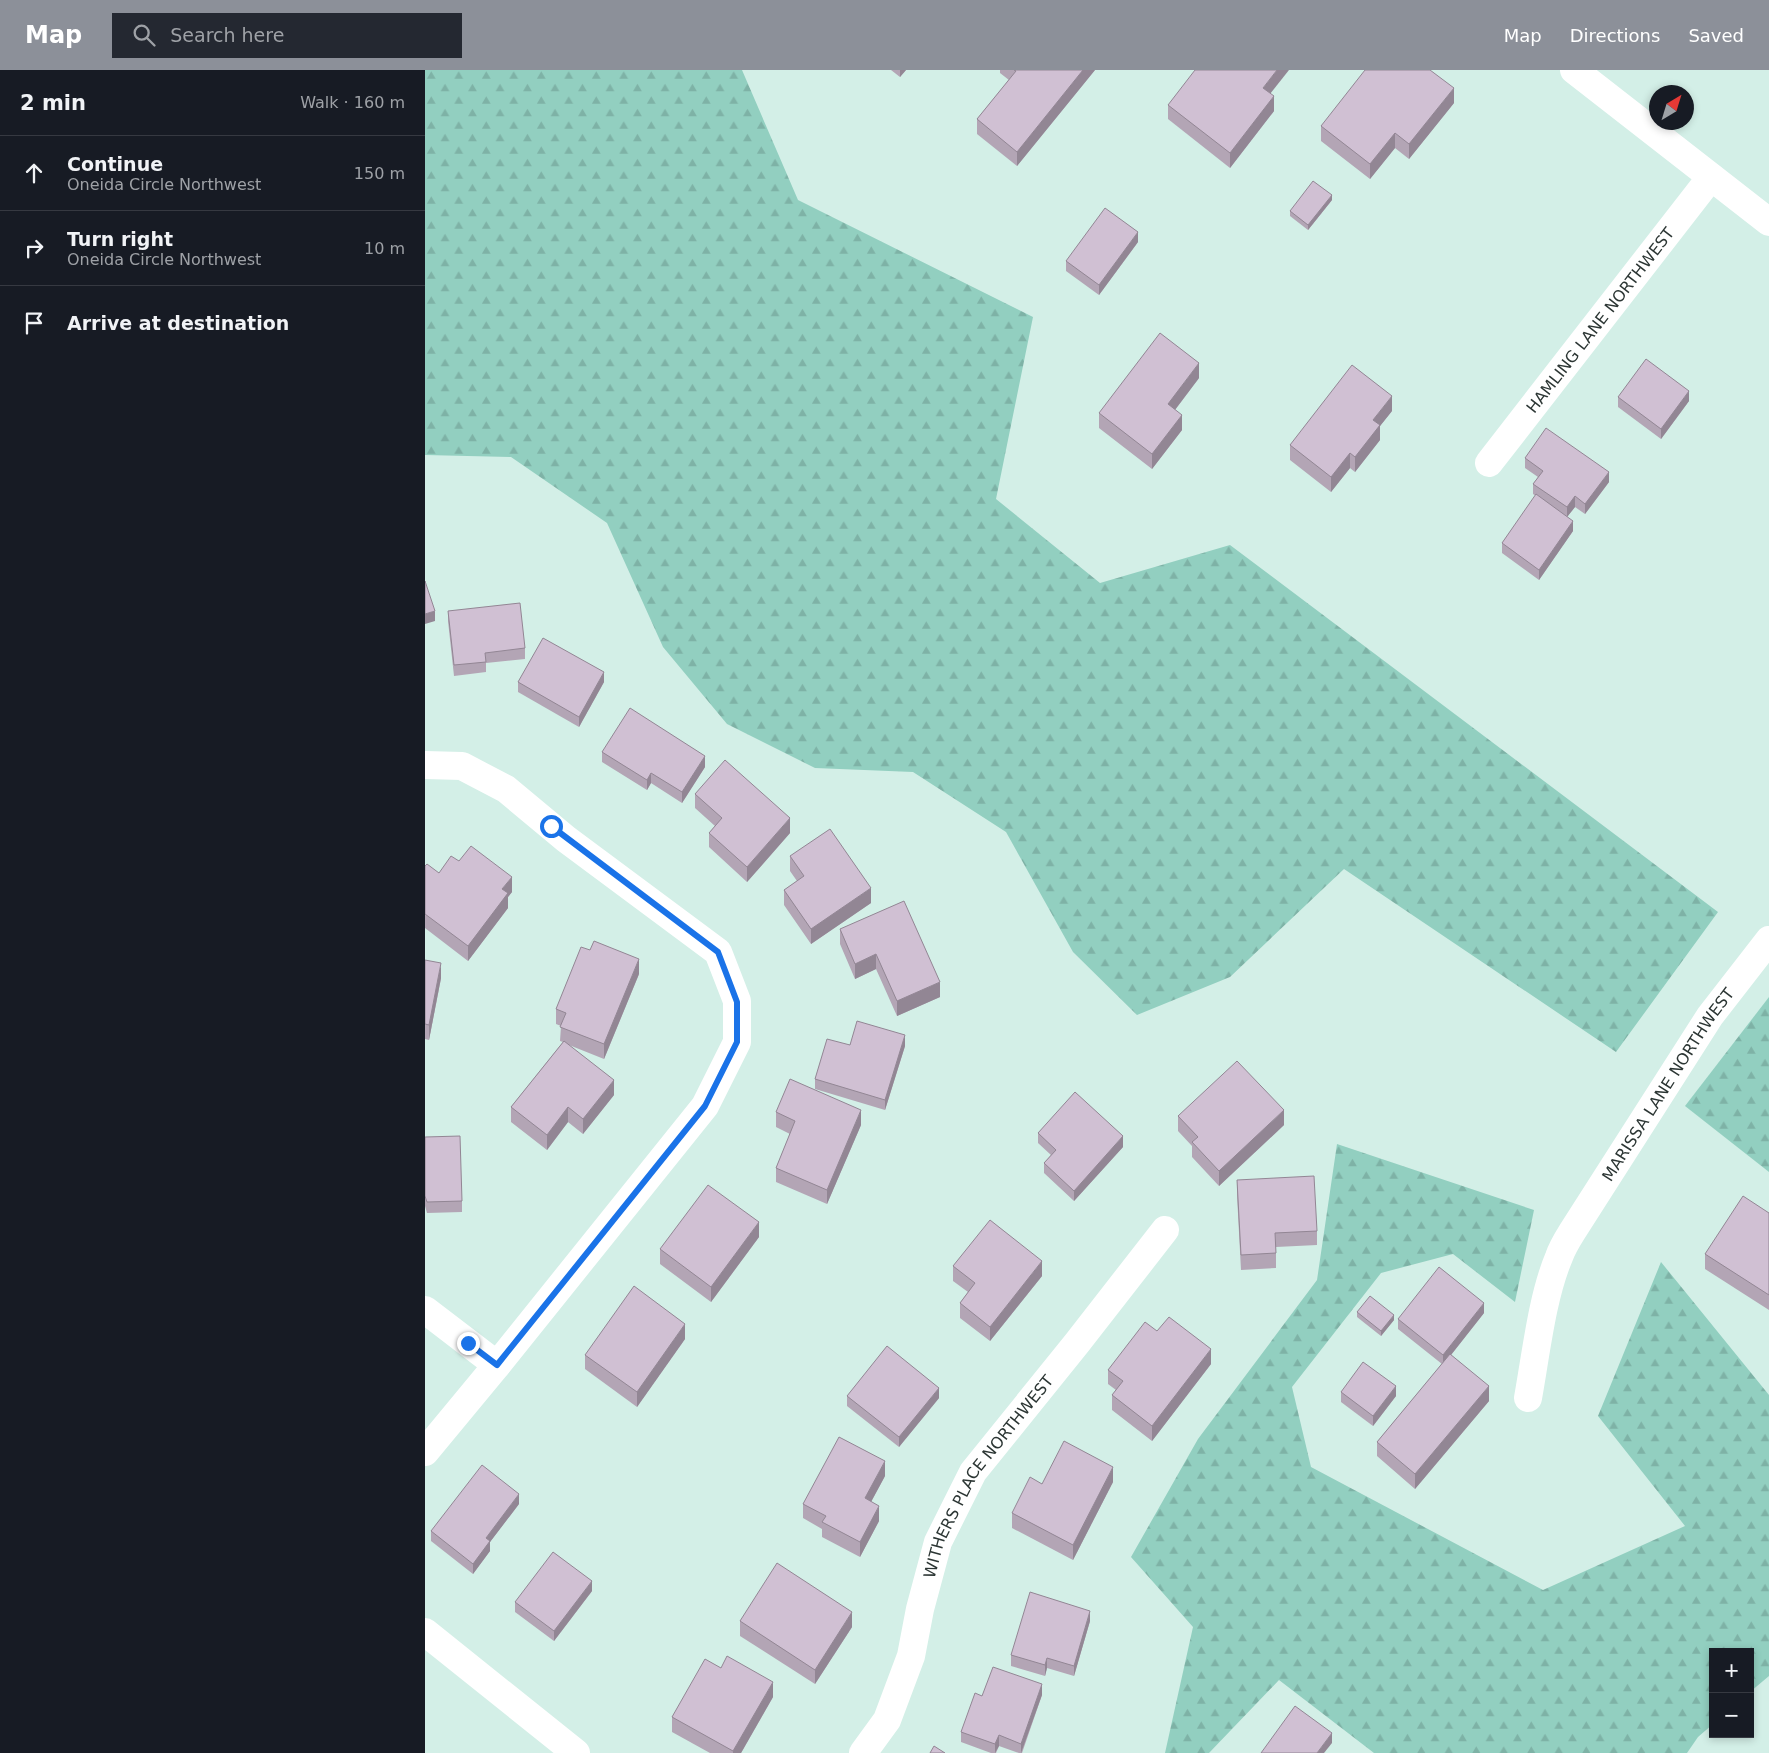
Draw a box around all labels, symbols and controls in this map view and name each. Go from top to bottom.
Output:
search box [112,13,462,58]
text: Map [25,21,82,49]
icon: search [130,21,158,49]
text: Search here [170,24,284,46]
text: Map [1504,25,1542,46]
text: Directions [1570,25,1660,46]
text: Saved [1688,25,1744,46]
north arrow [1649,85,1694,130]
text: 2 min [20,91,86,115]
text: Walk · 160 m [300,93,405,112]
text: Continue [67,153,163,175]
icon: ahead [20,159,48,187]
text: 150 m [354,164,405,183]
text: Oneida Circle Northwest [67,175,261,194]
street label: HAMLING LANE NORTHWEST [1522,223,1678,416]
text: Turn right [67,228,173,250]
icon: right [20,234,48,262]
text: 10 m [364,239,405,258]
text: Oneida Circle Northwest [67,250,261,269]
icon: arrive [20,309,48,337]
text: Arrive at destination [67,312,289,334]
route start [540,815,563,838]
street label: MARISSA LANE NORTHWEST [1598,984,1738,1184]
route end [457,1332,480,1355]
street label: WITHERS PLACE NORTHWEST [919,1371,1057,1580]
map controls [1709,1648,1754,1738]
button: + [1709,1648,1754,1693]
button: − [1709,1693,1754,1738]

